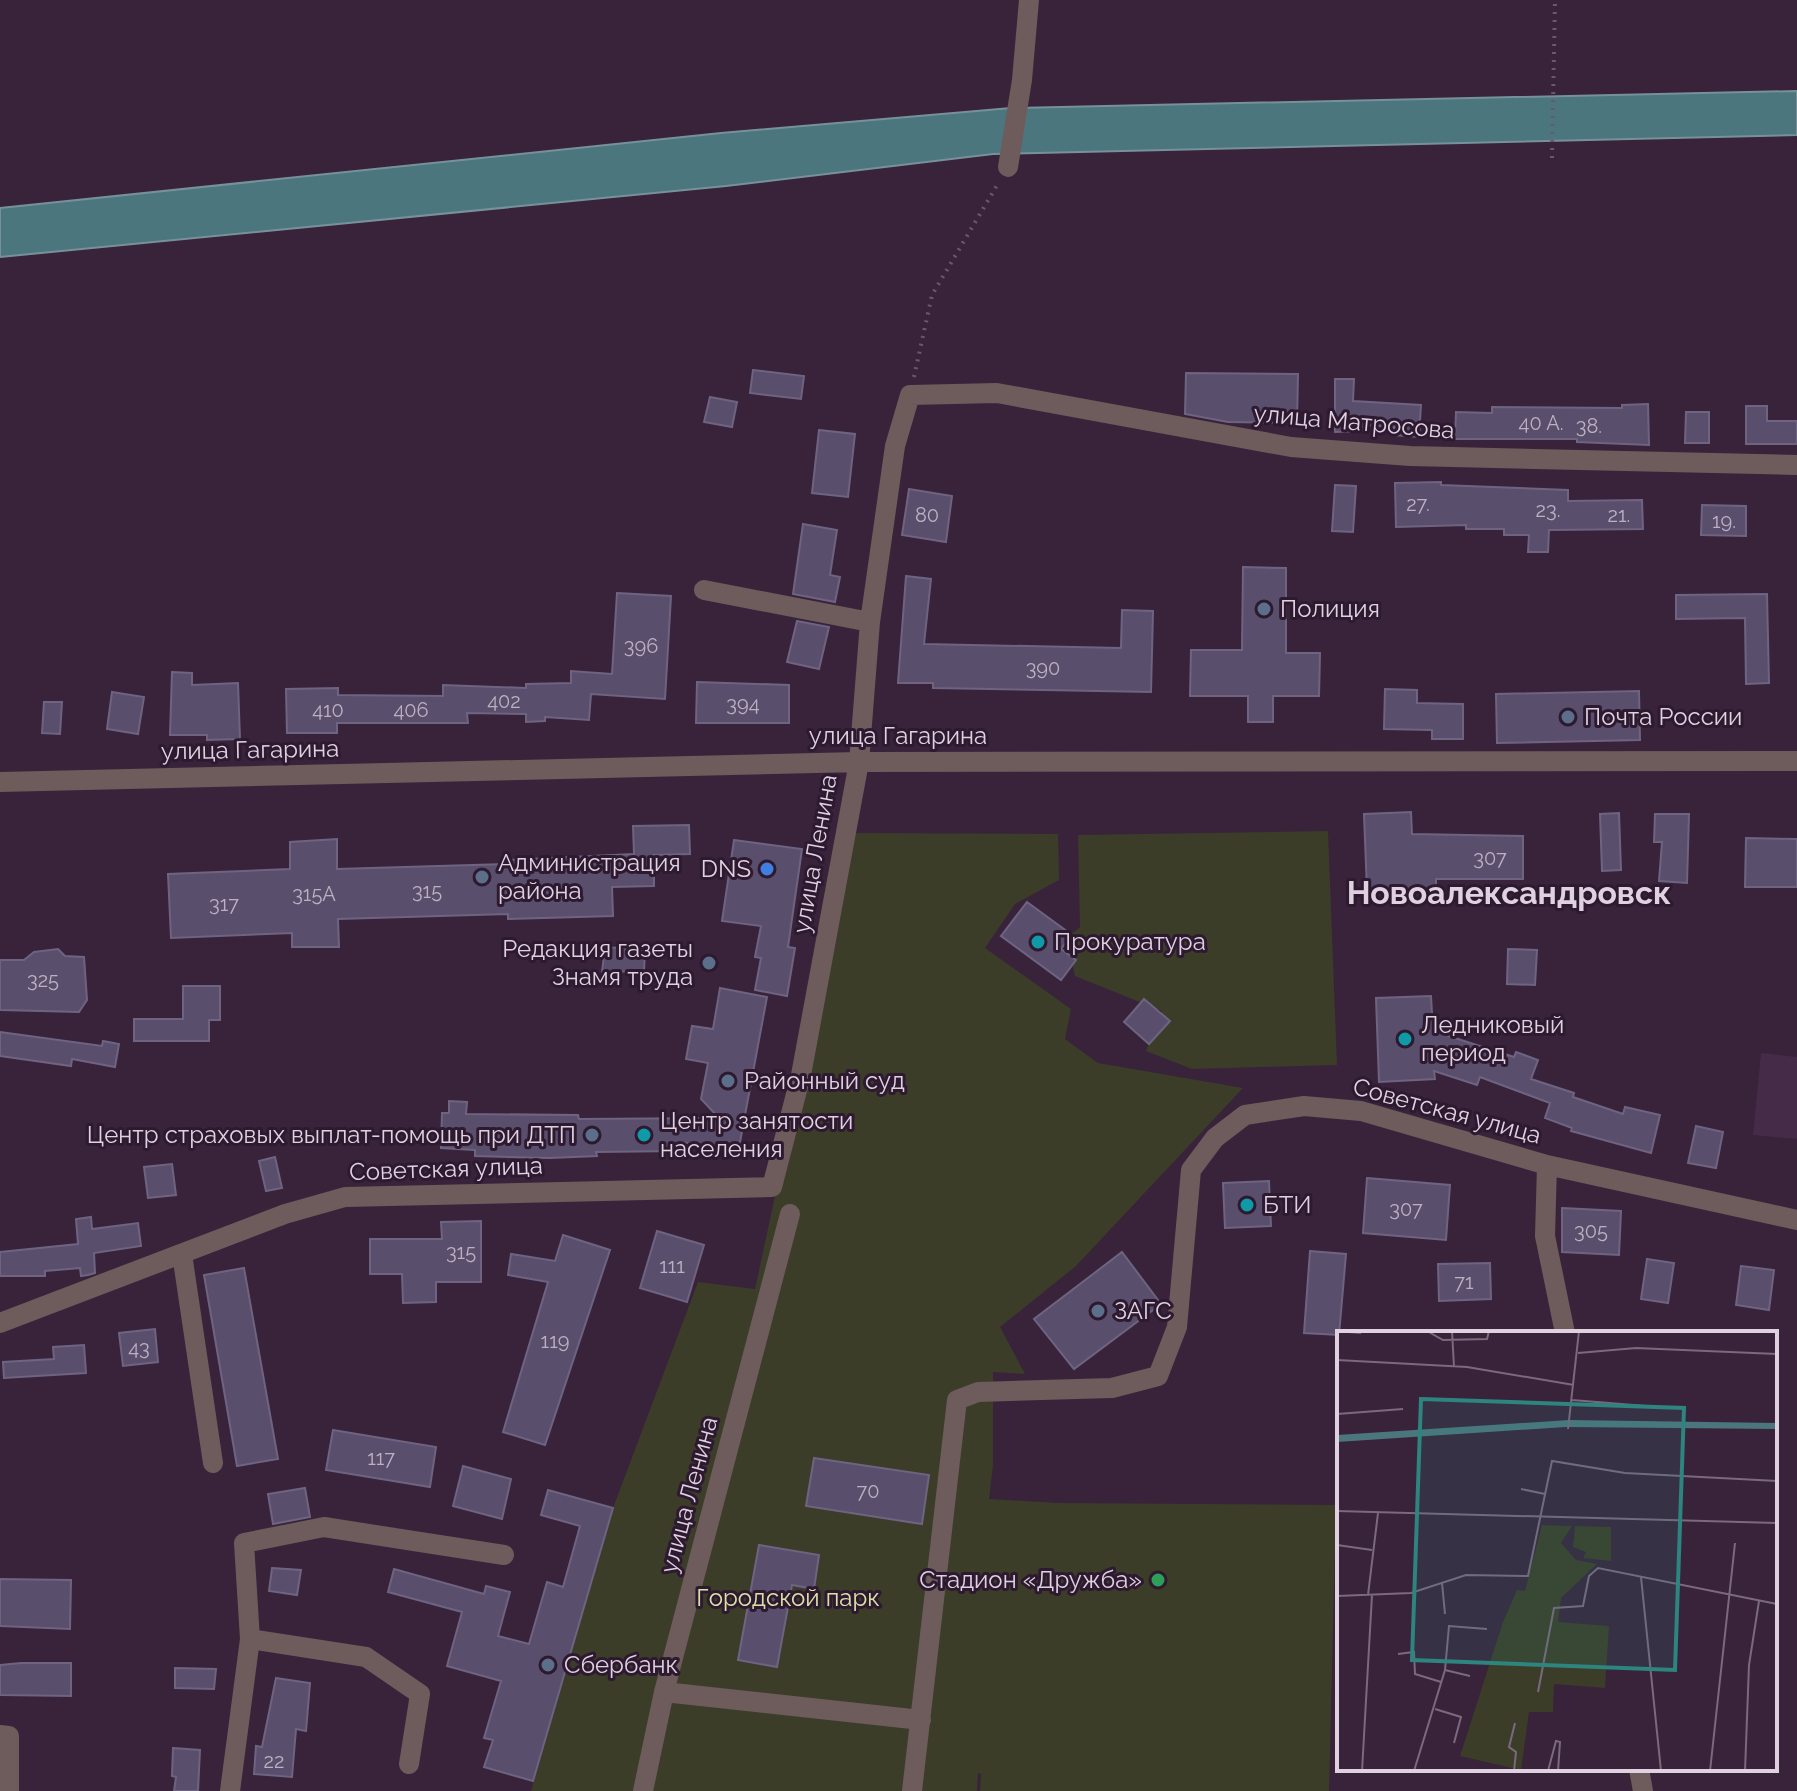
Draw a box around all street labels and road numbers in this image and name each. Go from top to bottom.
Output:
street label: улица Матросова [1252,398,1456,445]
street label: улица Гагарина [809,721,987,750]
street label: улица Гагарина [161,733,339,766]
street label: улица Ленина [786,772,843,936]
street label: Советская улица [1350,1071,1544,1150]
street label: Советская улица [349,1151,543,1186]
street label: улица Ленина [654,1413,723,1576]

